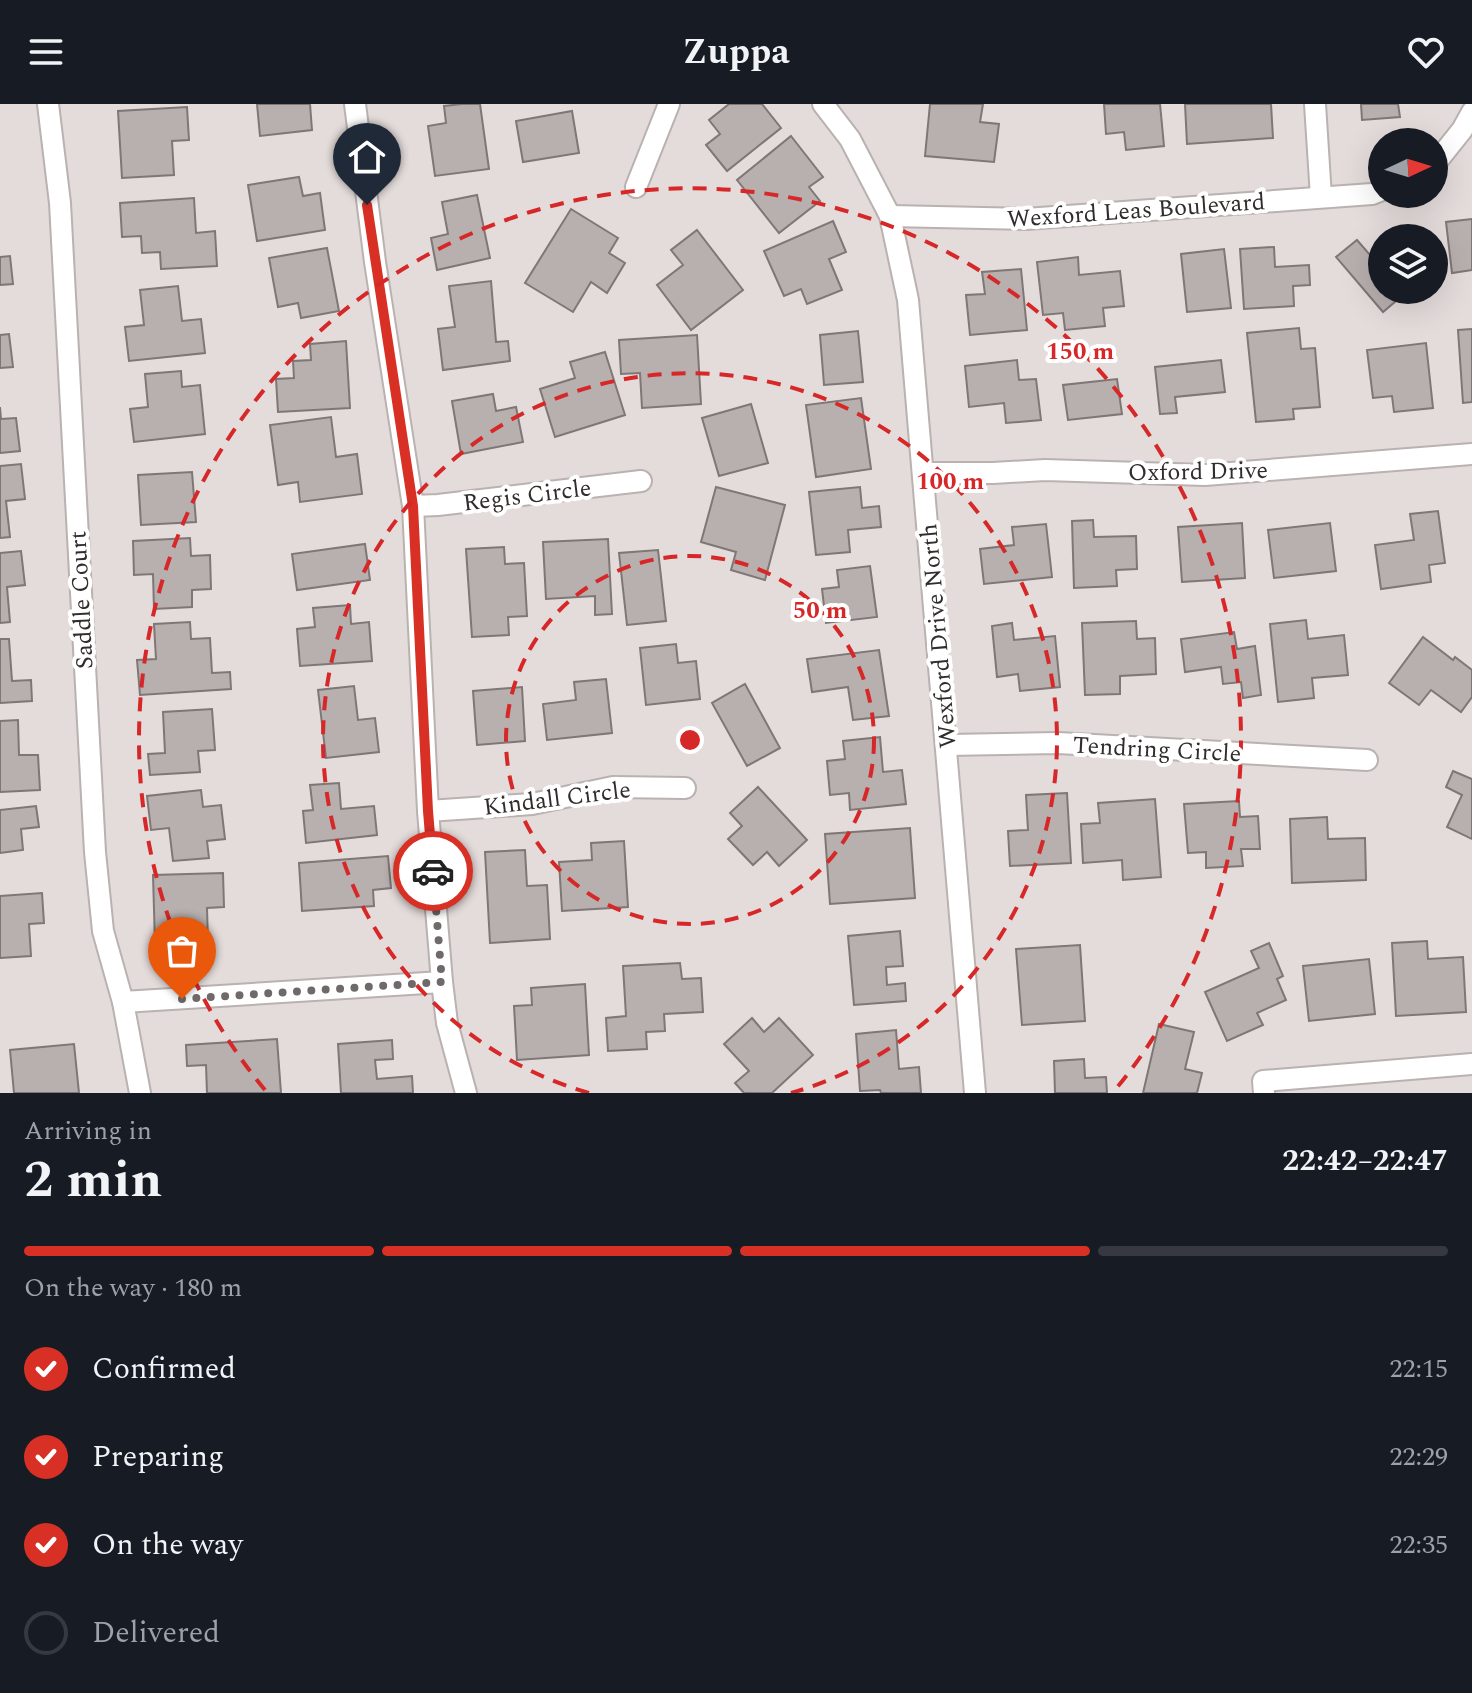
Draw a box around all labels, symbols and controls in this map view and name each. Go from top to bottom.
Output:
text: Zuppa [682,25,790,80]
icon: menu [24,30,68,74]
icon: heart [1404,30,1448,74]
pin [333,123,401,205]
north arrow [1368,128,1448,208]
map controls [1368,128,1448,304]
icon: home [345,135,389,179]
street label: Wexford Leas Boulevard [1006,184,1266,238]
button: layers [1368,224,1448,304]
text: 150 m [1046,334,1114,370]
street label: Oxford Drive [1128,453,1268,491]
text: 100 m [916,464,984,500]
street label: Regis Circle [461,470,593,522]
street label: Wexford Drive North [911,522,967,750]
street label: Saddle Court [60,530,104,670]
text: 50 m [793,593,848,629]
centre of rings [676,726,704,754]
street label: Tendring Circle [1072,728,1242,772]
street label: Kindall Circle [481,772,633,826]
courier [393,831,473,911]
icon: car [411,849,455,893]
pin [148,917,216,999]
icon: bag [160,929,204,973]
text: Arriving in [24,1111,152,1151]
text: 22:42–22:47 [1282,1138,1448,1184]
text: 2 min [24,1141,162,1220]
text: On the way · 180 m [24,1268,242,1308]
text: Confirmed [92,1346,236,1392]
icon: check [24,1347,68,1391]
text: 22:15 [1389,1349,1448,1389]
text: Preparing [92,1434,224,1480]
icon: check [24,1435,68,1479]
text: 22:29 [1389,1437,1448,1477]
text: On the way [92,1522,243,1568]
icon: check [24,1523,68,1567]
text: 22:35 [1389,1525,1448,1565]
text: Delivered [92,1610,220,1656]

